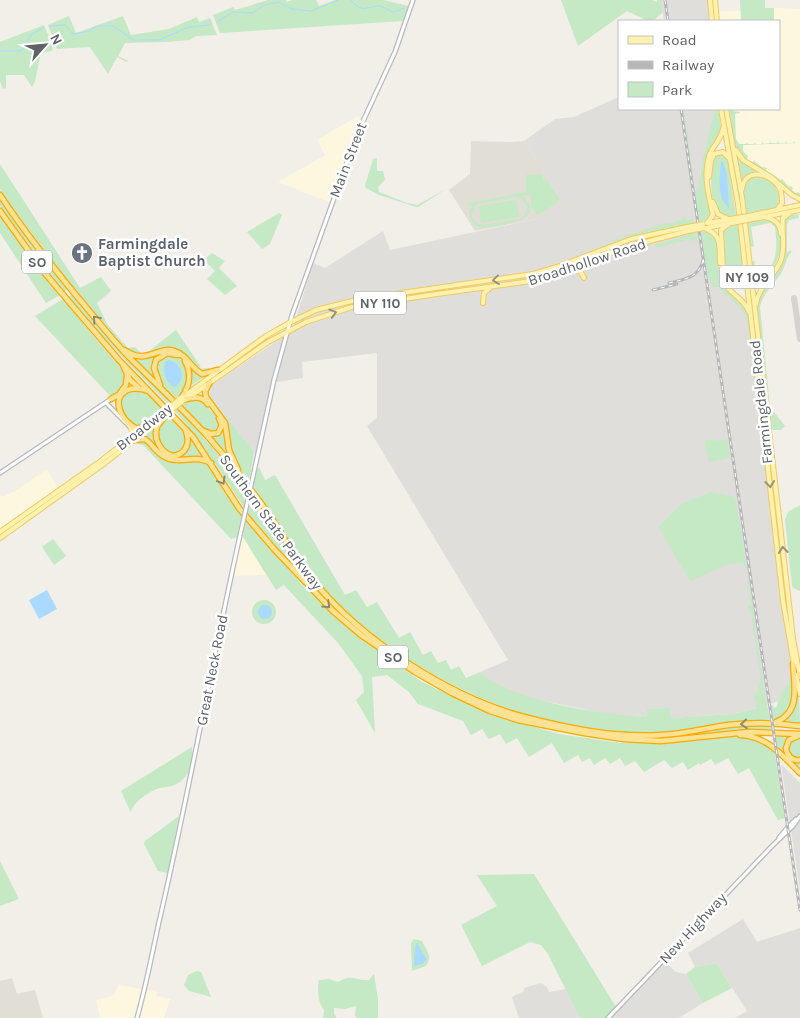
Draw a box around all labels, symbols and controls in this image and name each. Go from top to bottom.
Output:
north arrow [20,20,70,70]
legend [618,20,780,110]
text: N [46,31,66,48]
text: Road [662,31,697,49]
text: Railway [662,56,714,74]
text: Park [662,81,692,99]
street label: Main Street [325,119,371,200]
street label: Broadhollow Road [526,234,648,290]
place label: Farmingdale Baptist Church [98,235,206,270]
church icon: Farmingdale Baptist Church [70,241,94,265]
road number: SO [22,250,52,274]
road number: NY 109 [720,266,774,288]
one-way arrow [491,274,499,285]
road number: NY 110 [354,292,406,314]
one-way arrow [328,309,336,319]
one-way arrow [93,316,102,325]
street label: Farmingdale Road [746,339,776,465]
street label: Broadway [112,400,176,454]
street label: Southern State Parkway [216,451,326,593]
one-way arrow [216,476,226,485]
one-way arrow [764,480,775,488]
one-way arrow [778,546,789,554]
one-way arrow [321,599,330,608]
street label: Great Neck Road [192,613,232,727]
road number: SO [378,646,408,669]
one-way arrow [740,718,748,729]
street label: New Highway [656,889,730,967]

